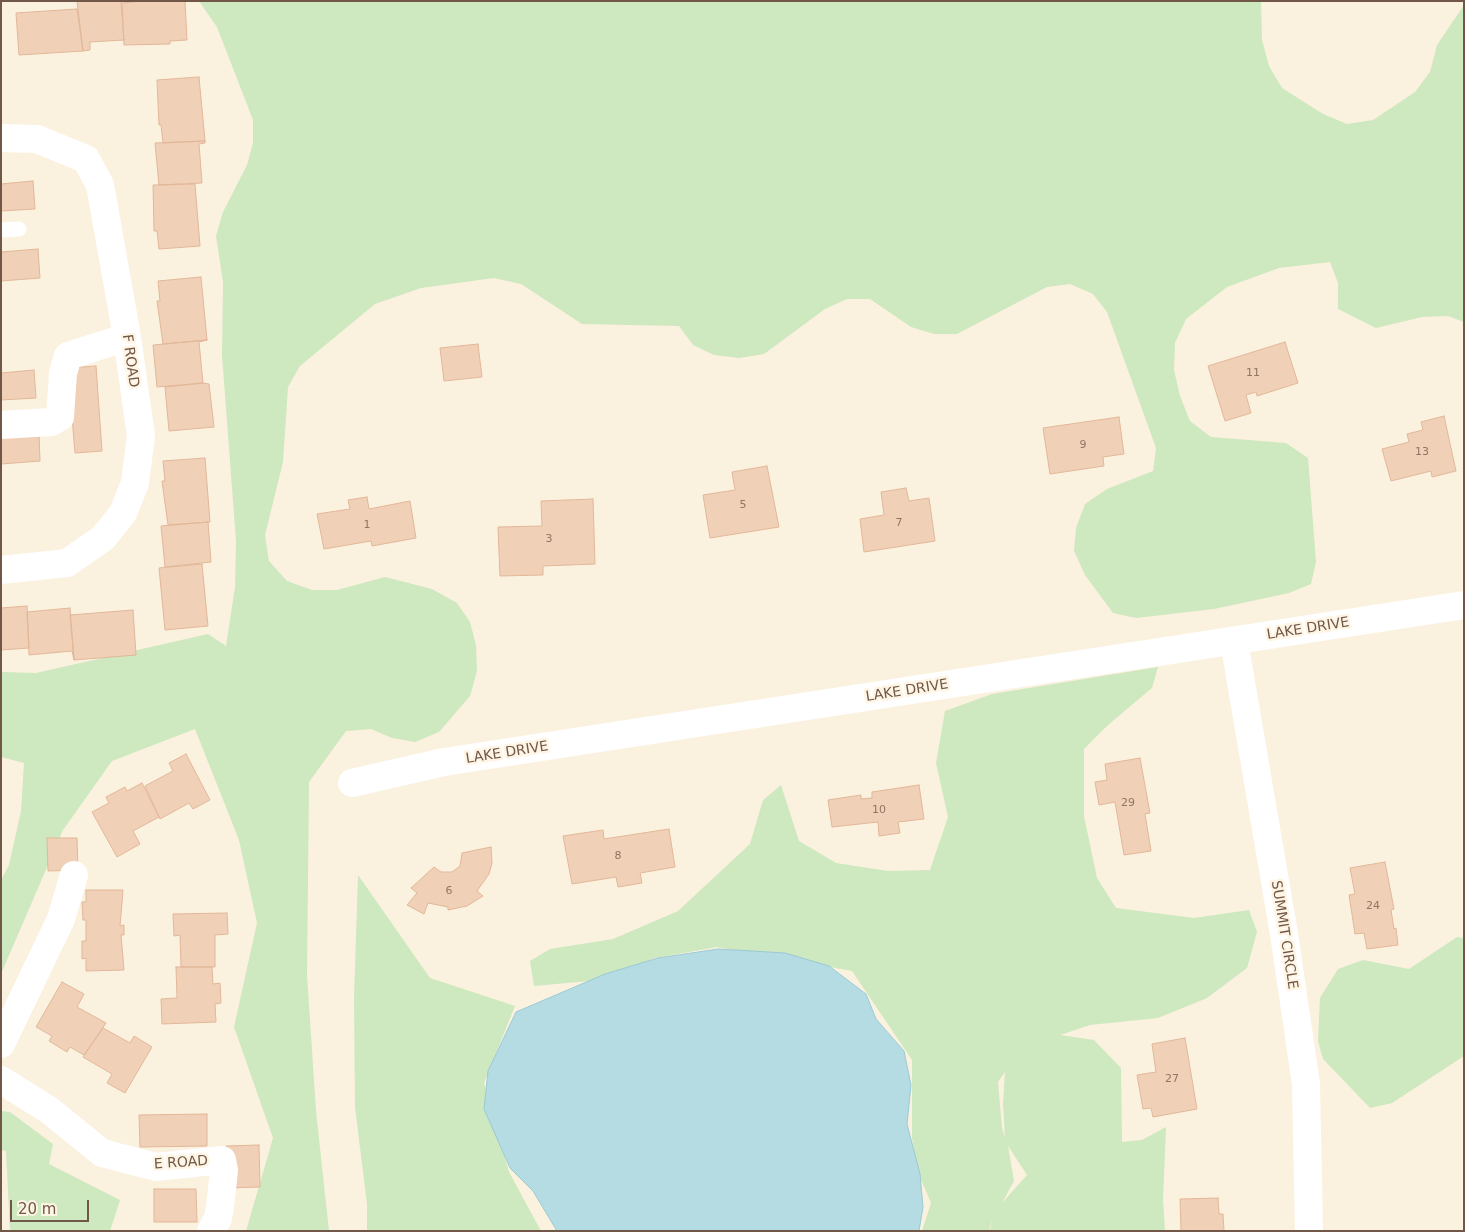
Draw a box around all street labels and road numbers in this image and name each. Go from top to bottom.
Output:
street label: F ROAD [118,333,142,389]
street label: LAKE DRIVE [1266,614,1350,644]
street label: LAKE DRIVE [865,676,949,706]
street label: LAKE DRIVE [465,738,549,768]
street label: SUMMIT CIRCLE [1267,879,1301,991]
street label: E ROAD [153,1153,209,1173]

